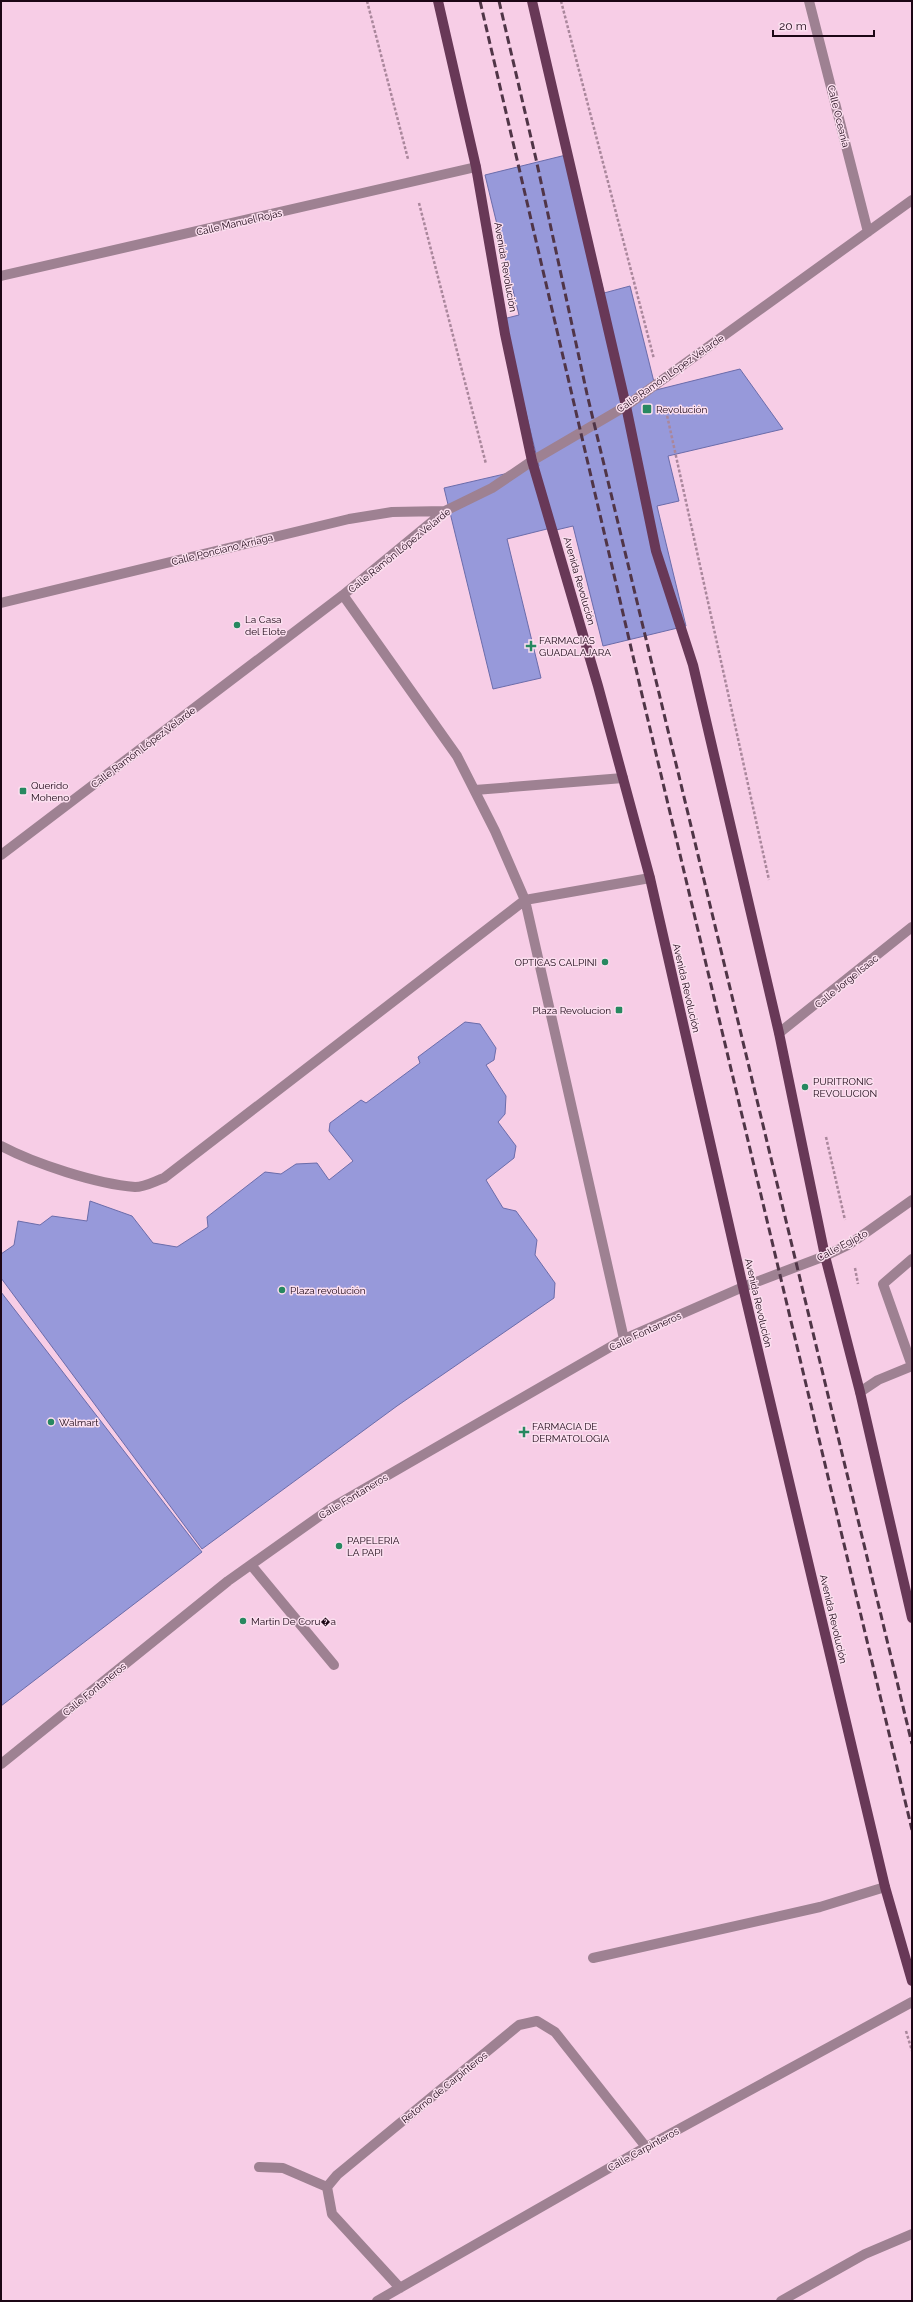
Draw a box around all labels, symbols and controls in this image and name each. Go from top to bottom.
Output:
scale bar [773,12,874,38]
text: 20 m [779,19,807,33]
street label: Calle Oceanía [825,84,852,148]
street label: Calle Manuel Rojas [195,207,283,238]
street label: Avenida Revolución [492,221,519,313]
street label: Calle Ramón López Velarde [615,332,726,415]
marker: Revolución [641,403,653,415]
place label: Revolución [656,404,707,415]
street label: Calle Ramón López Velarde [346,506,453,595]
street label: Calle Ponciano Arriaga [170,532,274,567]
street label: Avenida Revolución [562,536,597,627]
place label: La Casa del Elote [245,614,286,637]
marker: La Casa del Elote [232,620,242,630]
place label: FARMACIAS GUADALAJARA [539,635,611,658]
marker: FARMACIAS GUADALAJARA [526,641,536,651]
street label: Calle Ramón López Velarde [89,704,198,790]
place label: Querido Moheno [31,780,69,803]
marker: Querido Moheno [18,786,28,796]
street label: Avenida Revolución [671,943,702,1034]
street label: Calle Jorge Isaac [812,952,881,1010]
place label: OPTICAS CALPINI [514,957,597,968]
marker: OPTICAS CALPINI [600,957,610,967]
place label: Plaza Revolucion [532,1005,611,1016]
marker: Plaza Revolucion [614,1005,624,1015]
place label: PURITRONIC REVOLUCION [813,1076,877,1099]
marker: PURITRONIC REVOLUCION [800,1082,810,1092]
street label: Calle Egipto [815,1227,869,1263]
street label: Avenida Revolución [743,1258,774,1349]
marker: Plaza revolución [277,1285,287,1295]
place label: Plaza revolución [290,1285,366,1296]
street label: Calle Fontaneros [607,1310,683,1353]
marker: Walmart [46,1417,56,1427]
place label: Walmart [59,1417,99,1428]
place label: FARMACIA DE DERMATOLOGIA [532,1421,610,1444]
marker: FARMACIA DE DERMATOLOGIA [519,1427,529,1437]
street label: Calle Fontaneros [317,1472,390,1521]
place label: PAPELERIA LA PAPI [347,1535,400,1558]
marker: PAPELERIA LA PAPI [334,1541,344,1551]
street label: Avenida Revolución [818,1574,849,1665]
marker: Martin De Coru�a [238,1616,248,1626]
place label: Martin De Coru�a [251,1616,336,1627]
street label: Calle Fontaneros [61,1660,128,1718]
street label: Retorno de Carpinteros [399,2049,490,2125]
street label: Calle Carpinteros [606,2125,681,2173]

